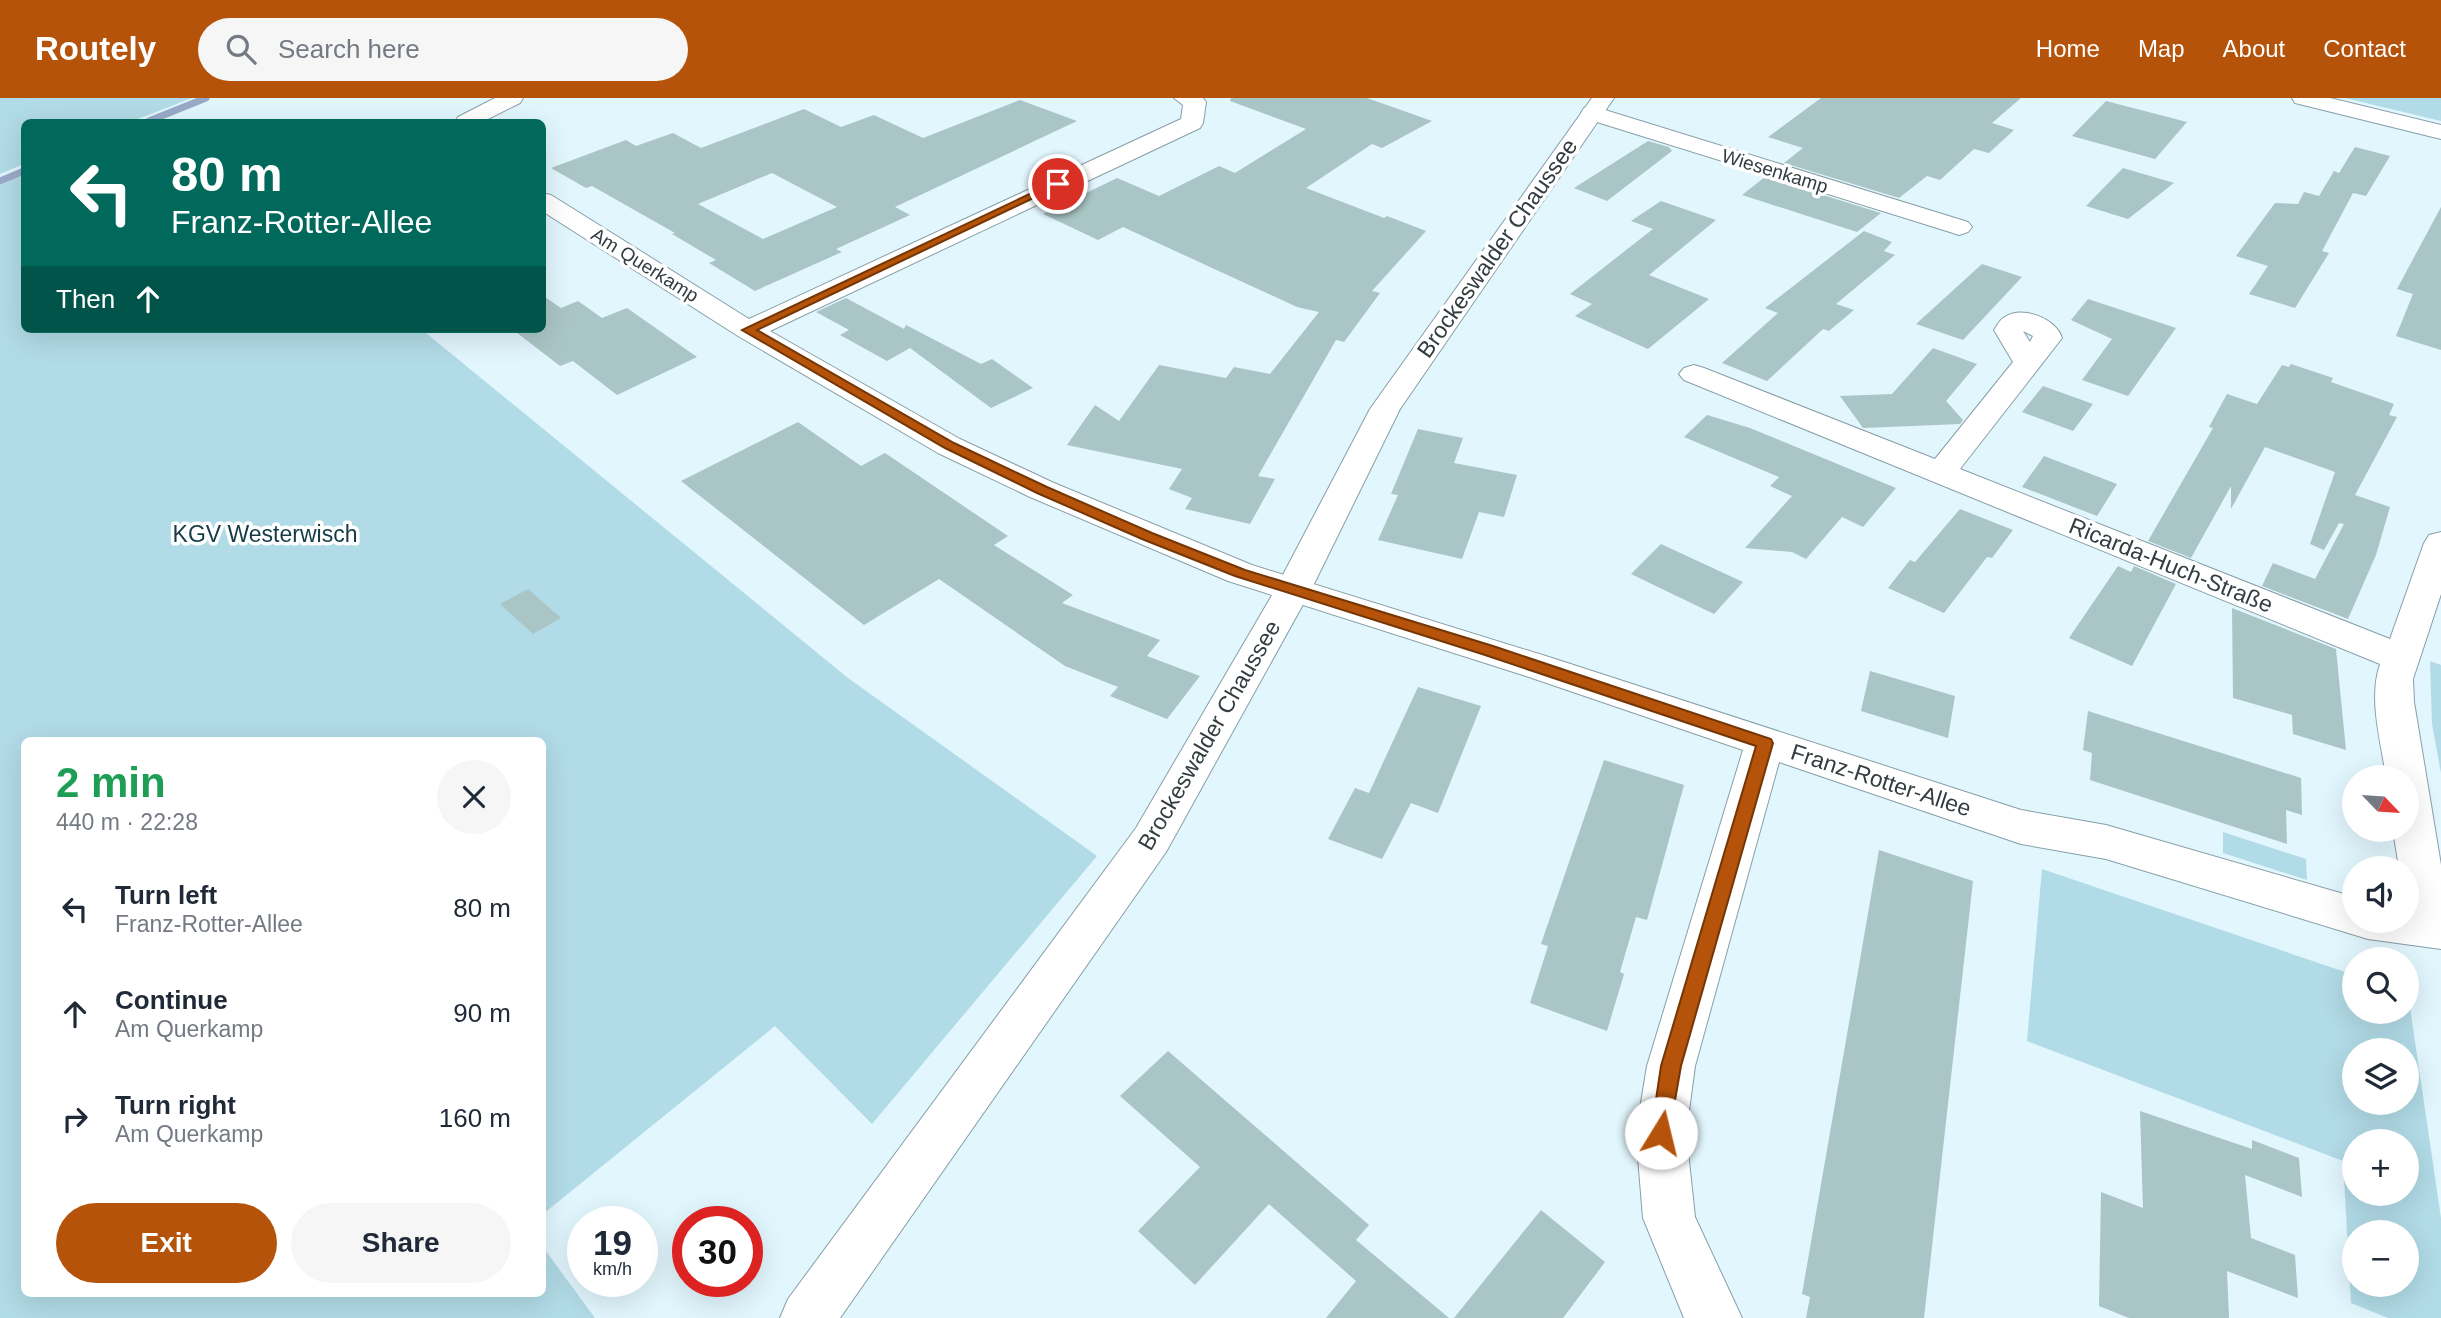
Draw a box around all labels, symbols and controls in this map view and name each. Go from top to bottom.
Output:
search box [198,18,688,81]
text: Routely [35,30,156,67]
icon: search [222,30,260,68]
text: Search here [278,34,420,64]
text: Home [2036,35,2100,62]
text: Map [2138,35,2185,62]
text: About [2223,35,2285,62]
text: Contact [2323,35,2406,62]
street label: Brockeswalder Chaussee [1412,134,1582,362]
street label: Wiesenkamp [1719,145,1831,197]
icon: left [56,147,147,238]
text: 80 m [171,147,283,201]
pin [1028,154,1088,214]
icon: arrive [1039,165,1077,203]
text: Franz-Rotter-Allee [171,204,432,240]
street label: Am Querkamp [587,224,703,306]
icon: ahead [129,280,167,318]
text: Then [56,284,115,314]
street label: Ricarda-Huch-Straße [2065,512,2277,618]
park label: KGV Westerwisch [173,521,357,547]
street label: Brockeswalder Chaussee [1133,616,1285,854]
street label: Franz-Rotter-Allee [1788,739,1974,821]
text: 2 min [56,759,166,806]
button: close [437,760,511,834]
north arrow [2342,765,2418,842]
map controls [2342,765,2419,1297]
text: 440 m · 22:28 [56,809,198,835]
button: sound [2342,856,2419,933]
text: Turn left [115,880,217,910]
icon: left [56,890,94,928]
text: 80 m [453,893,511,923]
text: Franz-Rotter-Allee [115,911,303,937]
button: search [2342,947,2419,1024]
text: Continue [115,985,228,1015]
icon: ahead [56,995,94,1033]
text: 90 m [453,998,511,1028]
text: Am Querkamp [115,1016,263,1042]
button: layers [2342,1038,2419,1115]
text: Turn right [115,1090,236,1120]
position arrow [1624,1096,1698,1170]
icon: right [56,1100,94,1138]
text: 160 m [439,1103,511,1133]
text: Am Querkamp [115,1121,263,1147]
button: + [2342,1129,2419,1206]
button: Exit [56,1203,277,1283]
button: Share [291,1203,511,1283]
speed limit sign: 30 [672,1206,763,1297]
button: − [2342,1220,2419,1297]
text: 19 [593,1223,632,1262]
text: km/h [593,1259,632,1279]

